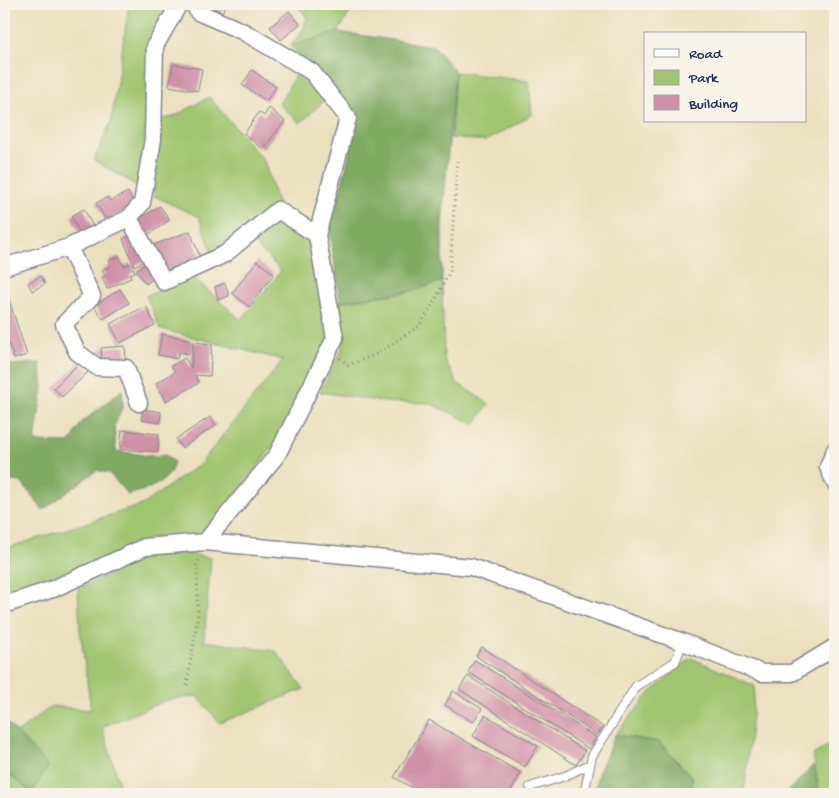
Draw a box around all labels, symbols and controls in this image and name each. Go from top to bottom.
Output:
legend [644,32,806,122]
text: Road [689,46,723,64]
text: Park [688,70,719,88]
text: Building [688,96,738,114]

